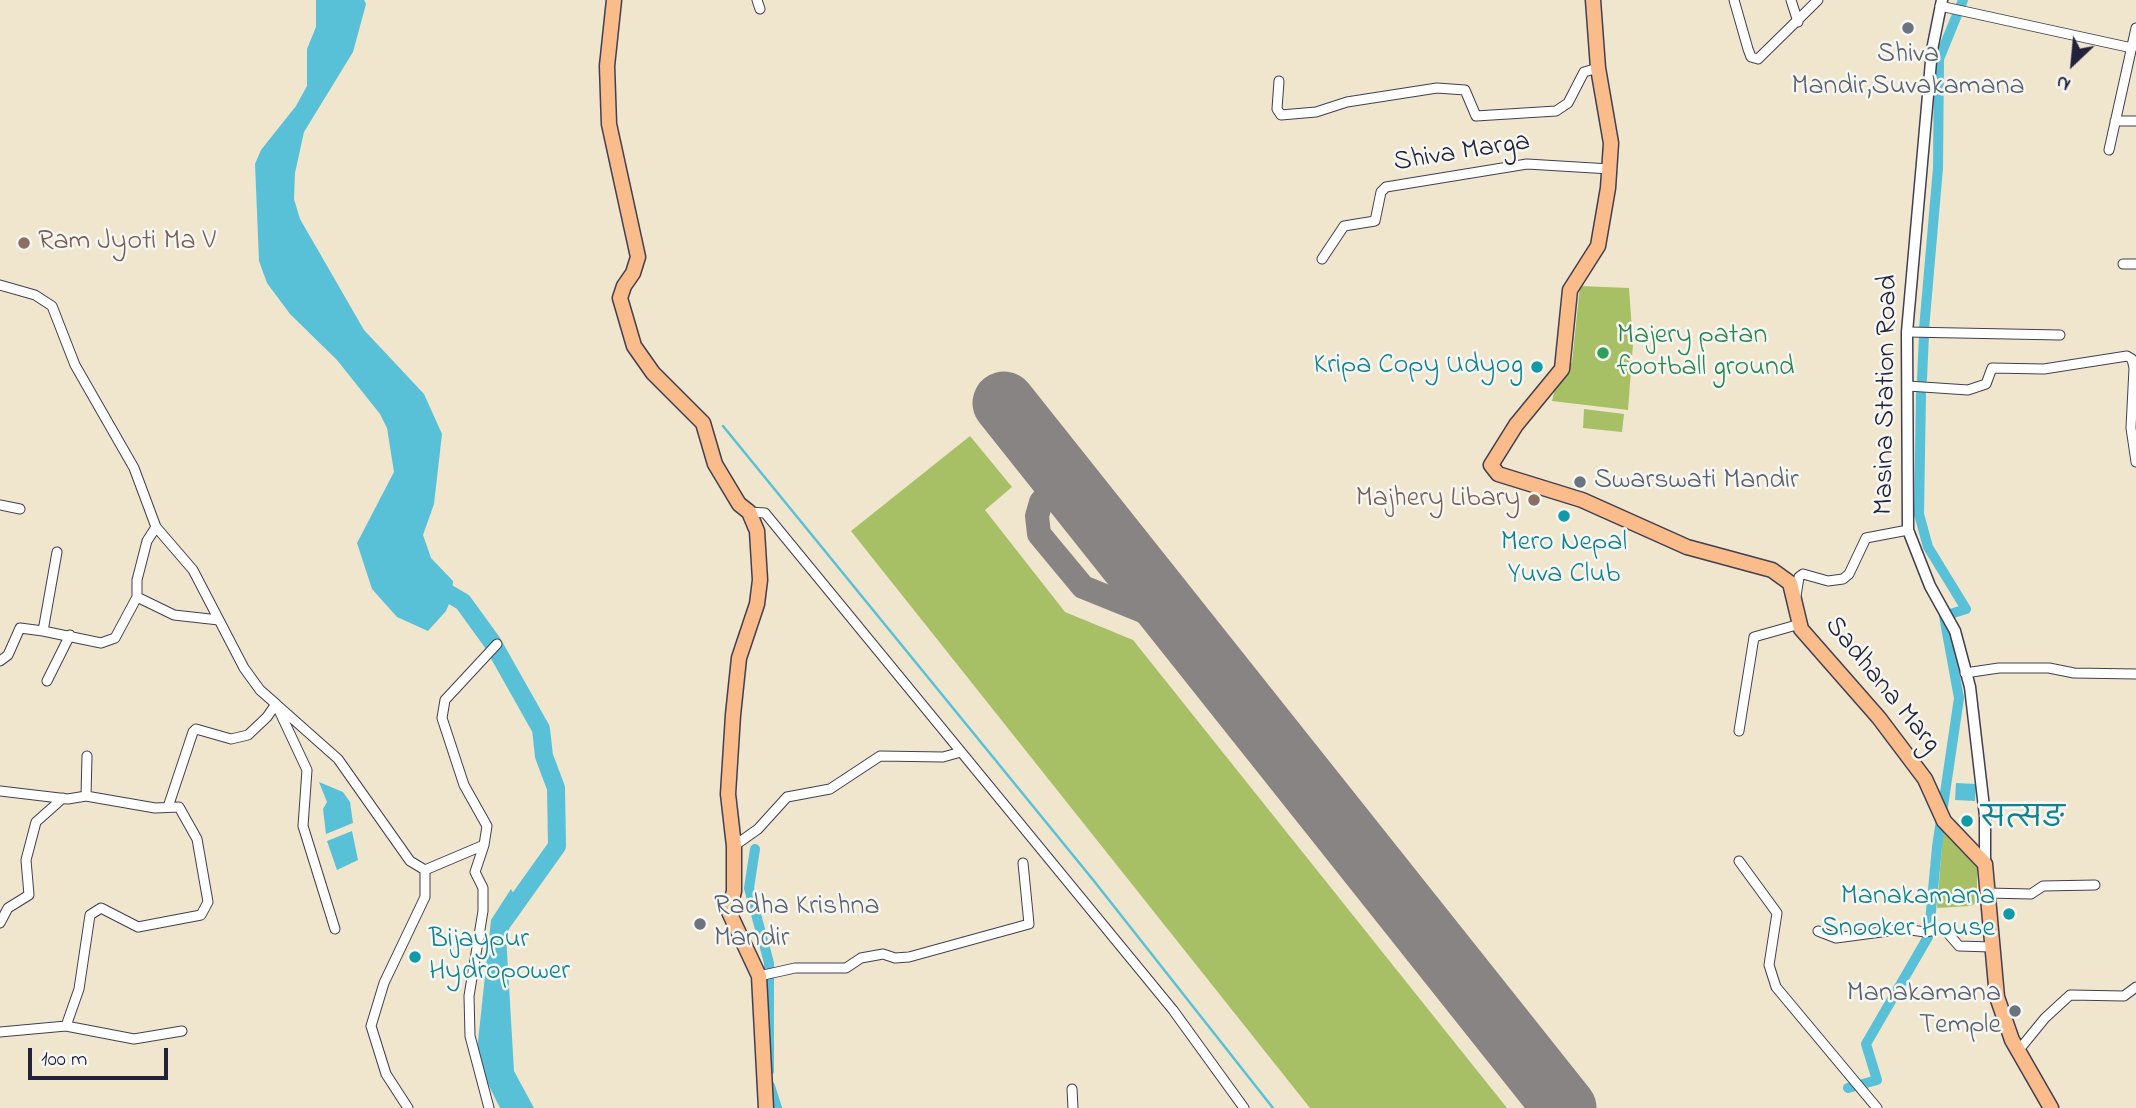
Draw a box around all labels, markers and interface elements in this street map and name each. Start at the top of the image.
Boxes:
marker: Shiva Mandir,Suvakamana [1900,20,1916,36]
north arrow [2038,28,2108,98]
place label: Shiva Mandir,Suvakamana [1791,39,2025,105]
text: N [2052,67,2075,97]
street label: Shiva Marga [1391,127,1533,181]
place label: Ram Jyoti Ma V [38,226,216,260]
marker: Ram Jyoti Ma V [16,235,32,251]
street label: Masina Station Road [1869,274,1907,516]
place label: Majery patan football ground [1617,320,1794,386]
marker: Majery patan football ground [1595,345,1611,361]
place label: Kripa Copy Udyog [1314,350,1523,384]
marker: Kripa Copy Udyog [1529,359,1545,375]
place label: Swarswati Mandir [1594,465,1799,499]
marker: Swarswati Mandir [1572,474,1588,490]
place label: Majhery Libary [1356,483,1520,517]
marker: Majhery Libary [1526,492,1542,508]
marker: Mero Nepal Yuva Club [1556,508,1572,524]
place label: Mero Nepal Yuva Club [1501,527,1627,593]
street label: Sadhana Marg [1816,611,1946,761]
place label: सत्सङ [1981,804,2065,838]
marker: सत्सङ [1959,813,1975,829]
place label: Manakamana Snooker House [1821,881,1995,947]
place label: Radha Krishna Mandir [714,891,880,957]
marker: Manakamana Snooker House [2001,906,2017,922]
marker: Radha Krishna Mandir [692,916,708,932]
place label: Bijaypur Hydropower [429,924,570,990]
marker: Bijaypur Hydropower [407,949,423,965]
place label: Manakamana Temple [1847,978,2001,1044]
marker: Manakamana Temple [2007,1003,2023,1019]
scale bar [32,1034,172,1078]
text: 100 m [41,1045,87,1075]

